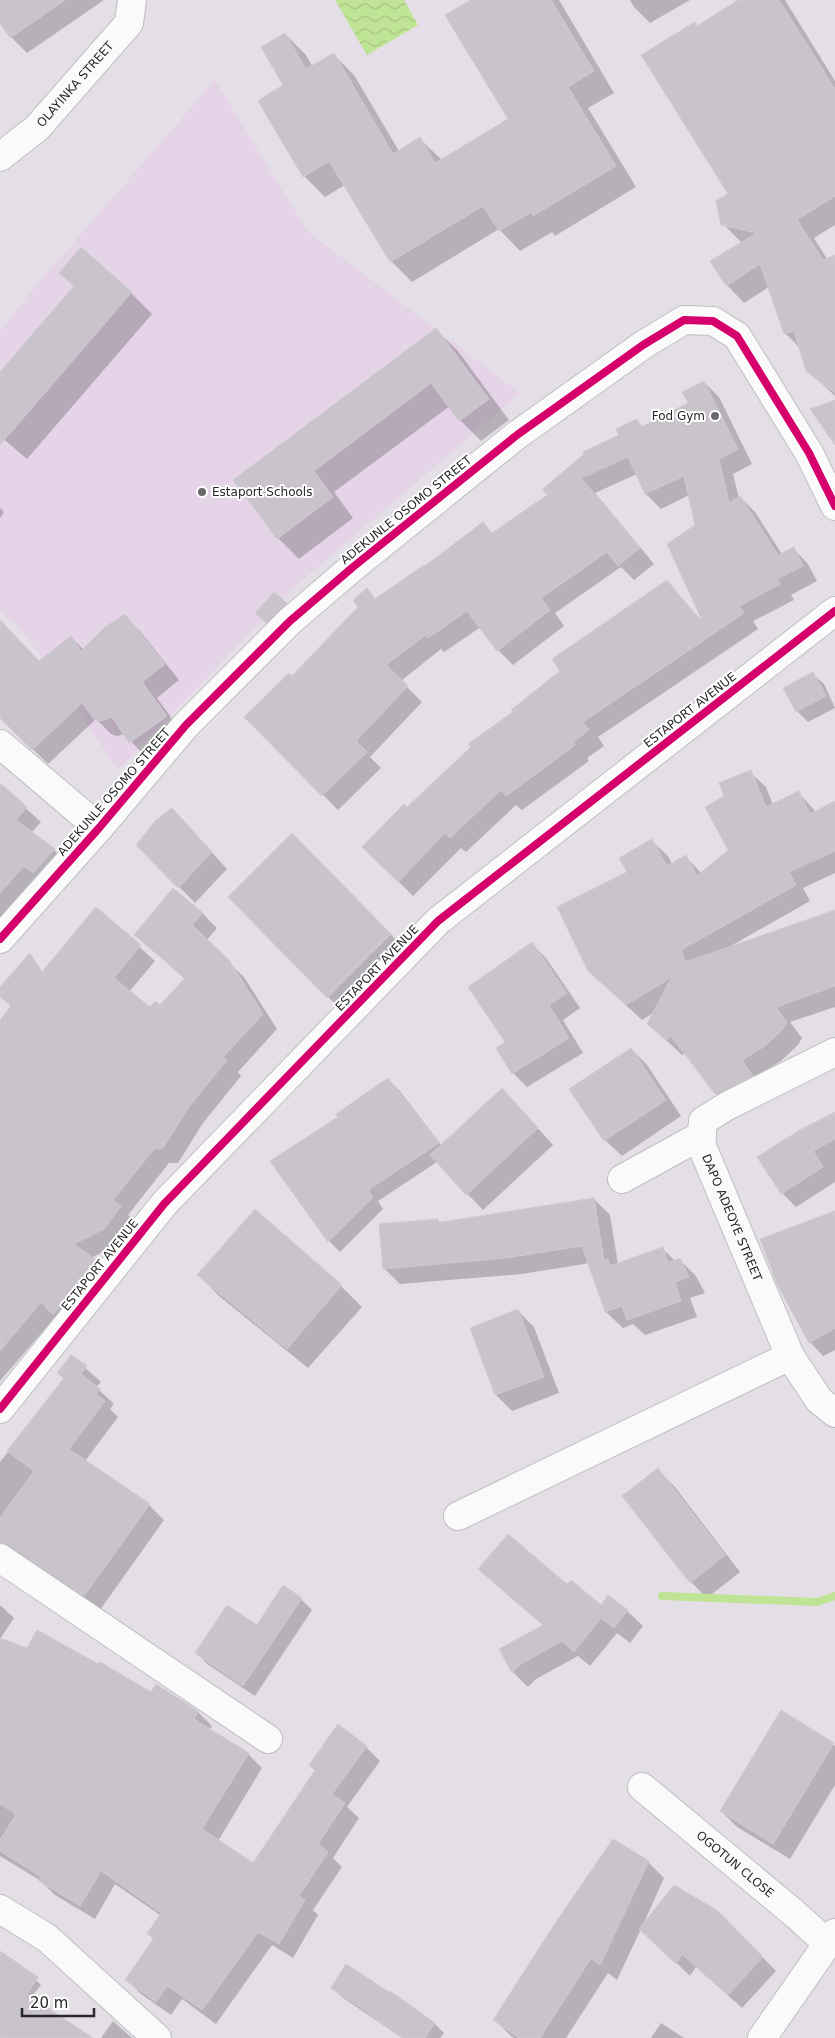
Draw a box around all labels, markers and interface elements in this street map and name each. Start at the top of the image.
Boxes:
street label: OLAYINKA STREET [34,38,117,130]
place label: Fod Gym [652,409,705,423]
marker: Fod Gym [709,410,721,422]
street label: ADEKUNLE OSOMO STREET [338,452,475,567]
place label: Estaport Schools [212,485,312,499]
marker: Estaport Schools [196,486,208,498]
street label: ESTAPORT AVENUE [641,669,739,751]
street label: ADEKUNLE OSOMO STREET [55,725,174,859]
street label: ESTAPORT AVENUE [332,922,422,1014]
street label: DAPO ADEOYE STREET [699,1152,765,1284]
street label: ESTAPORT AVENUE [59,1216,141,1314]
street label: OGOTUN CLOSE [694,1828,777,1900]
scale bar [22,1986,95,2018]
text: 20 m [30,1994,68,2012]

